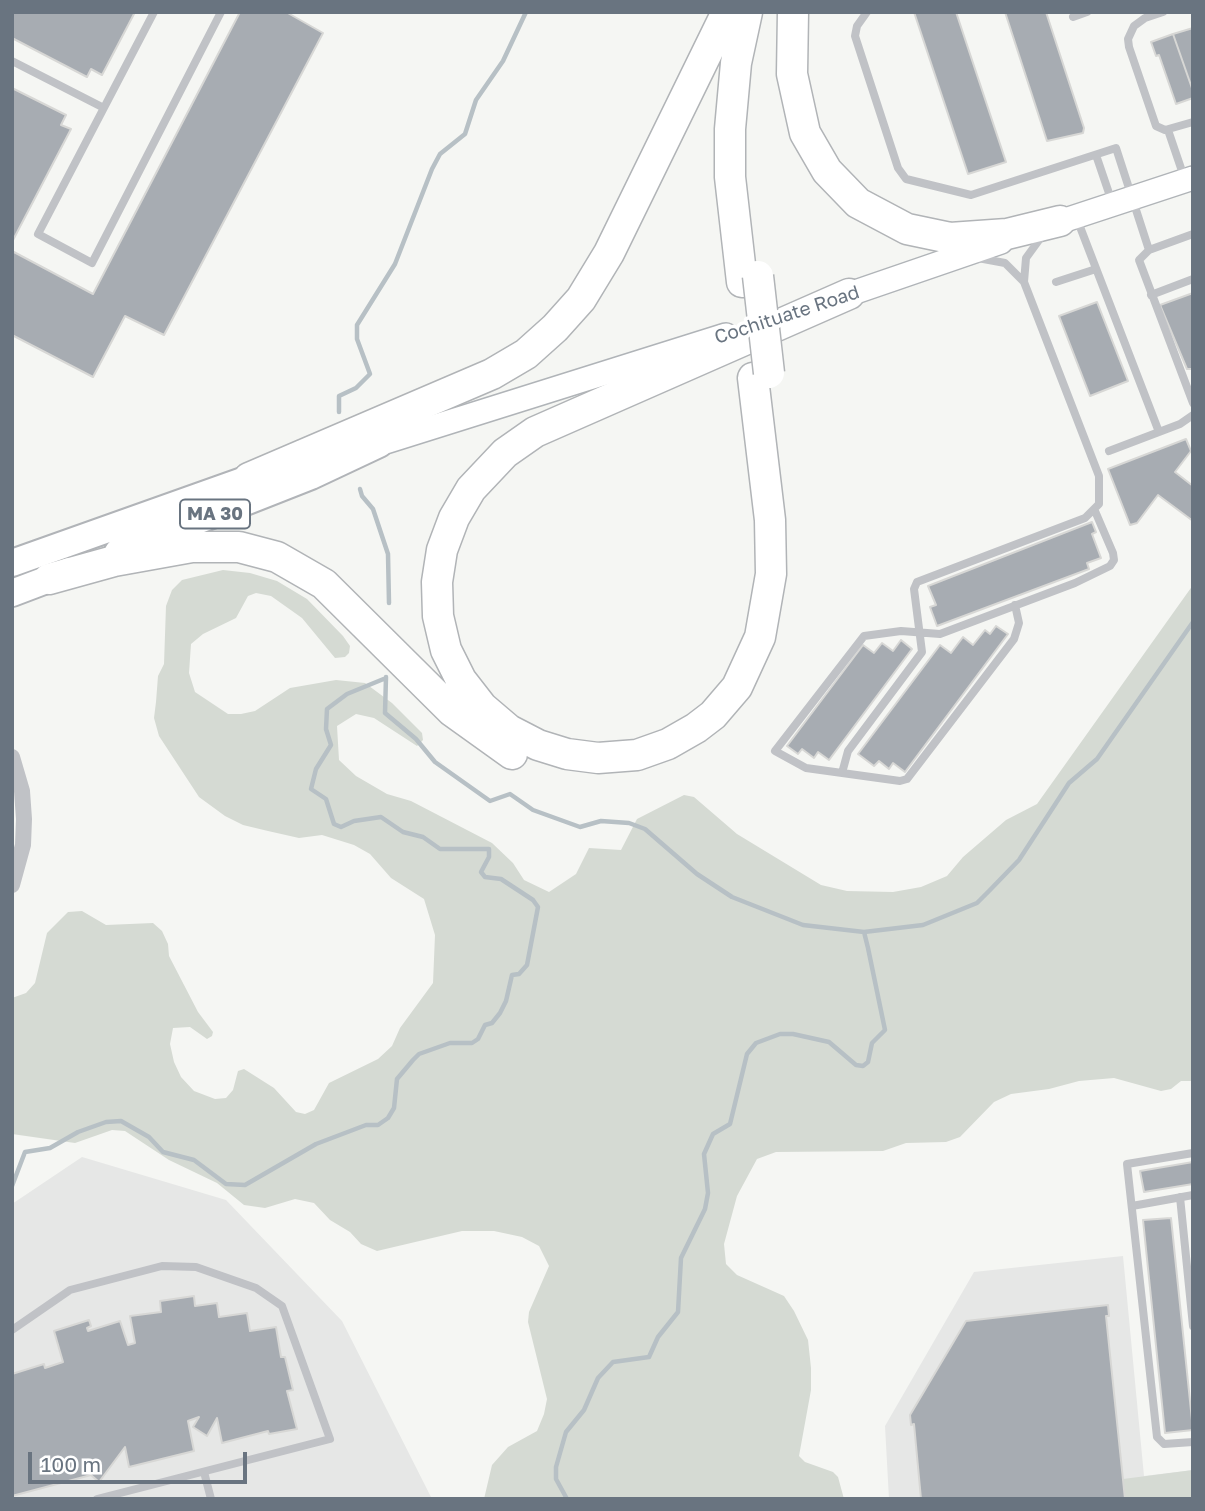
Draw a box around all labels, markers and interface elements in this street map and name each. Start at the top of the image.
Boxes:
street label: Cochituate Road [712,281,862,349]
road number: MA 30 [180,500,250,528]
scale bar [32,1438,250,1482]
text: 100 m [41,1451,101,1477]

